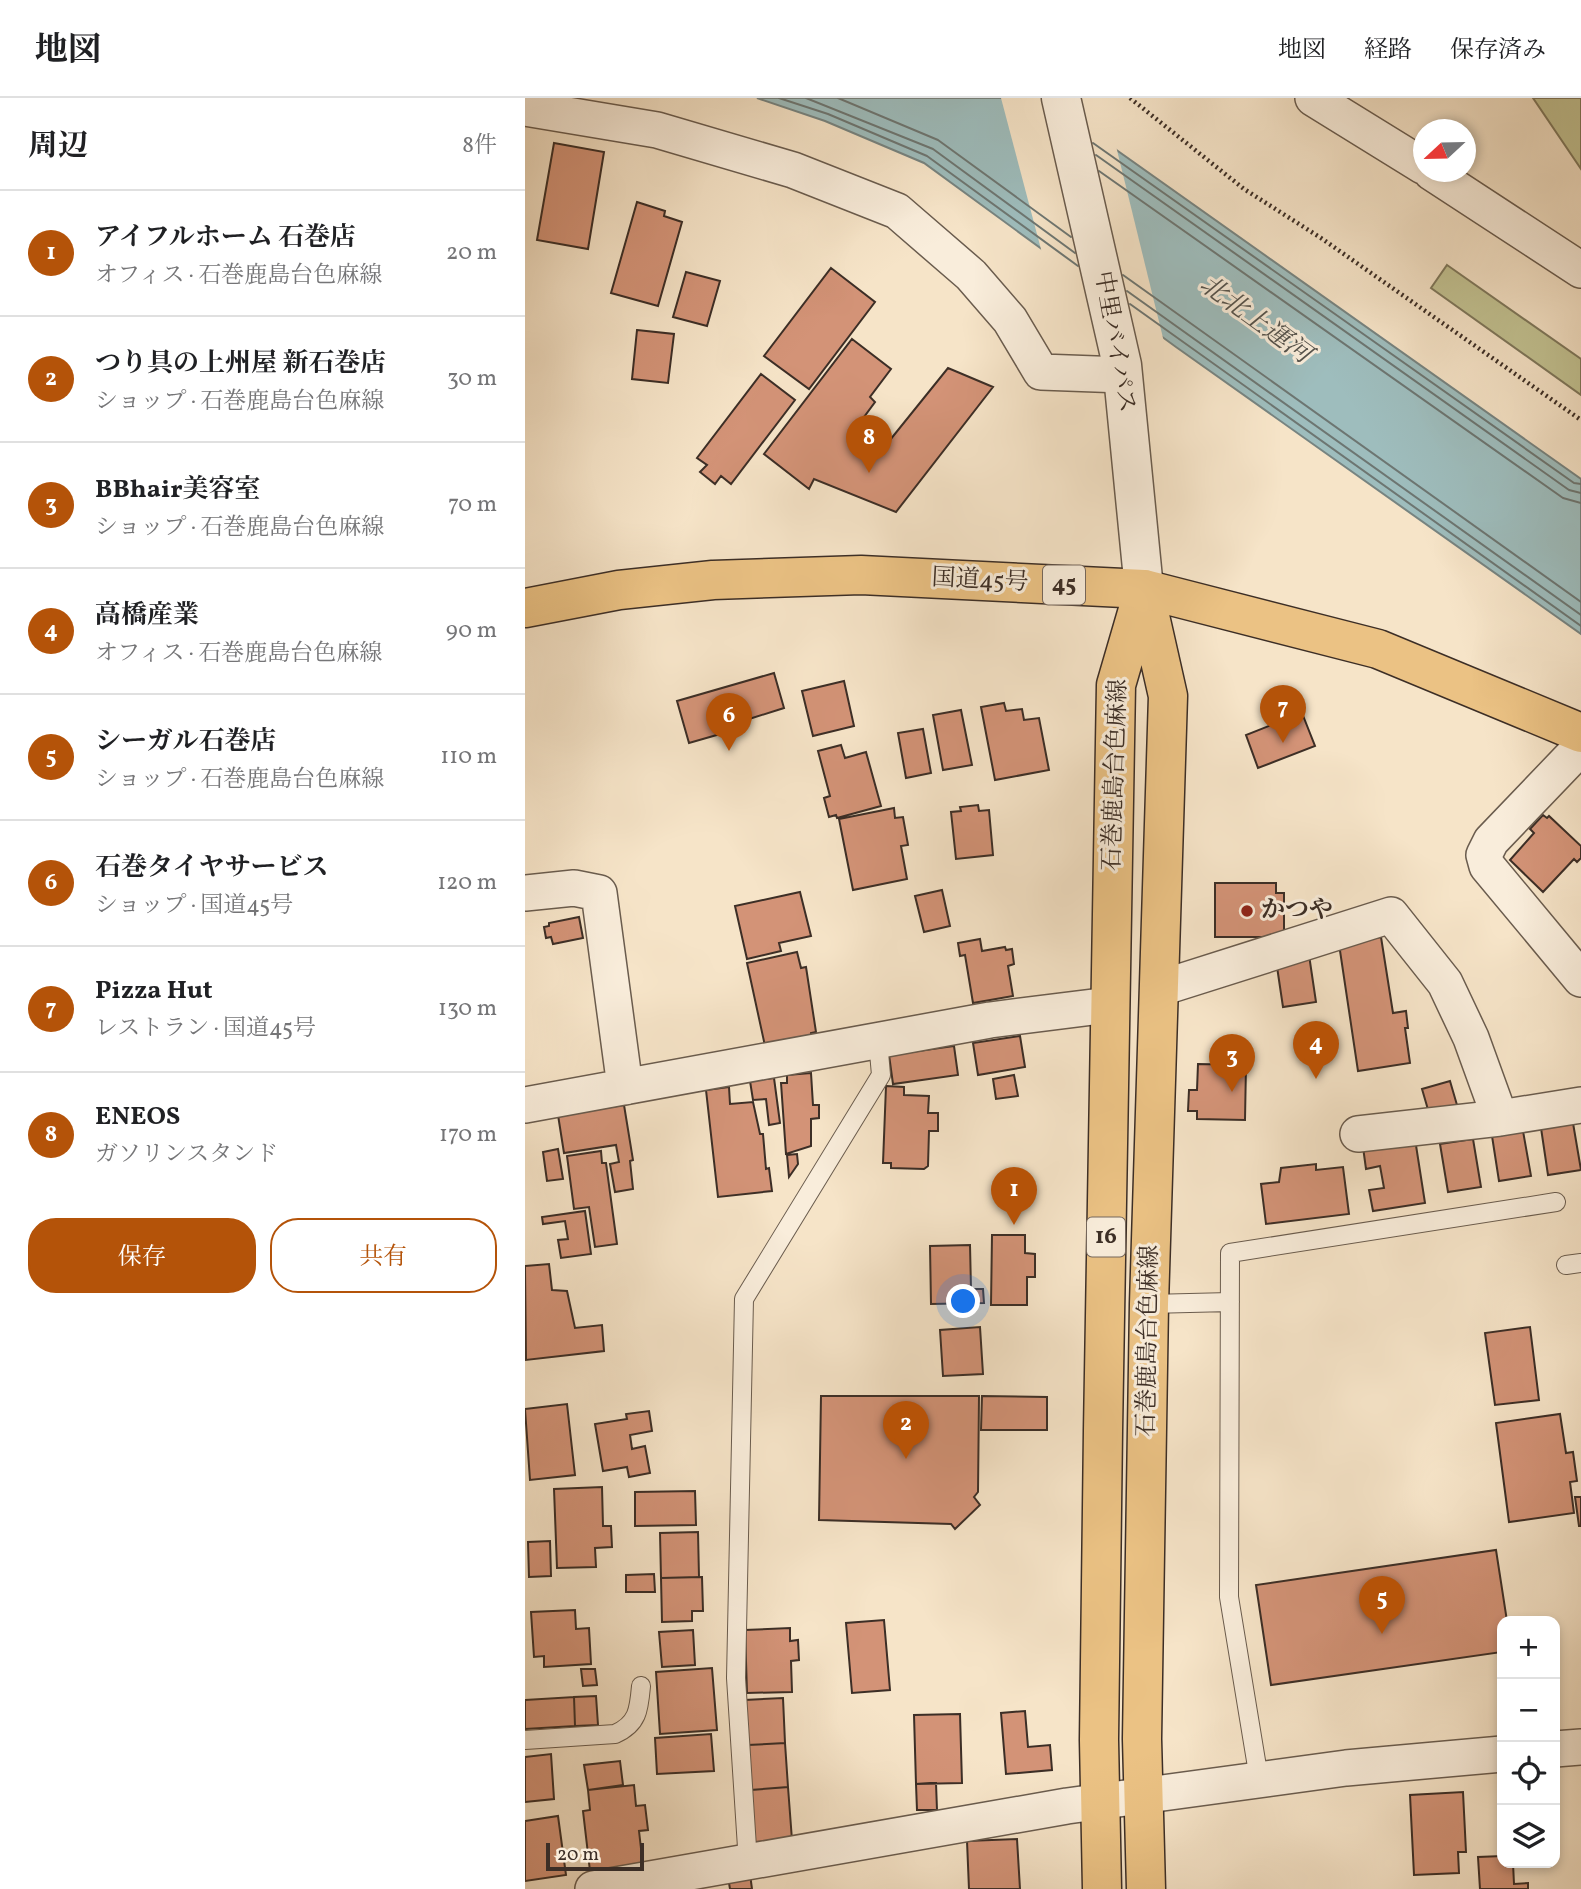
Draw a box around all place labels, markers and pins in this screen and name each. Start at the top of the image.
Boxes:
pin: 8 [846,415,892,473]
pin: 7 [1260,685,1306,743]
pin: 6 [706,693,752,751]
place label: かつや [1261,894,1333,928]
marker: かつや [1239,903,1255,919]
pin: 4 [1293,1021,1339,1079]
pin: 3 [1209,1034,1255,1092]
pin: 1 [991,1167,1037,1225]
pin: 2 [883,1401,929,1459]
pin: 5 [1359,1576,1405,1634]

